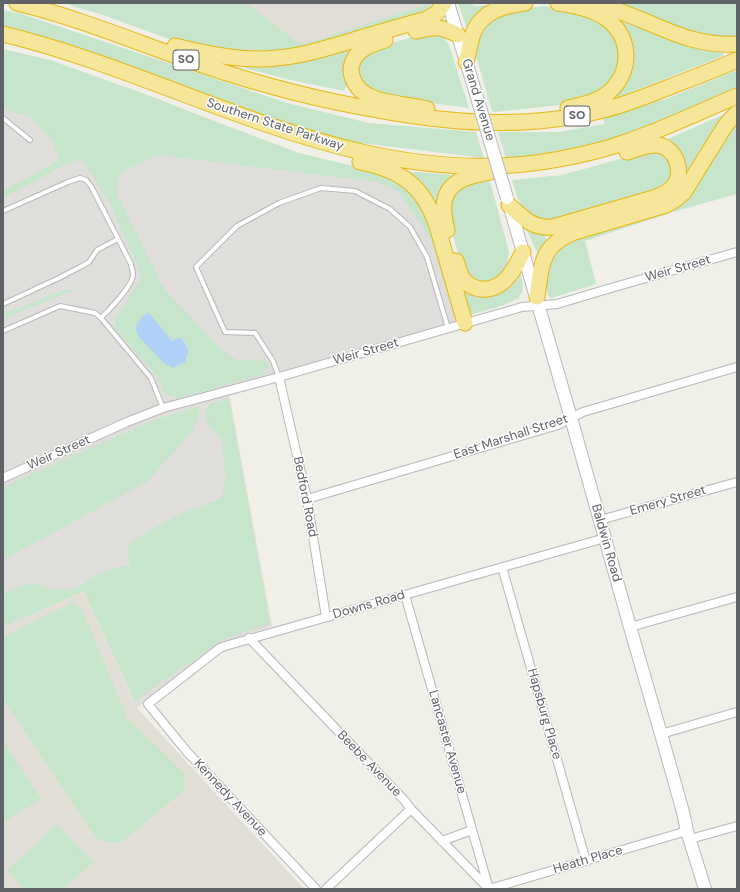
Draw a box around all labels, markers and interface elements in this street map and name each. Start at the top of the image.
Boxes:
road number: SO [173,50,199,70]
street label: Grand Avenue [458,57,498,143]
street label: Southern State Parkway [205,95,345,155]
road number: SO [564,106,590,126]
street label: Weir Street [643,252,713,286]
street label: Weir Street [331,335,401,369]
street label: East Marshall Street [452,411,570,463]
street label: Weir Street [25,432,93,474]
street label: Bedford Road [290,455,320,539]
street label: Emery Street [628,483,708,519]
street label: Baldwin Road [587,502,625,584]
street label: Downs Road [331,587,407,623]
street label: Hapsburg Place [524,667,564,761]
street label: Lancaster Avenue [425,688,469,796]
street label: Beebe Avenue [334,728,404,800]
street label: Kennedy Avenue [190,756,270,840]
street label: Heath Place [551,843,625,877]

